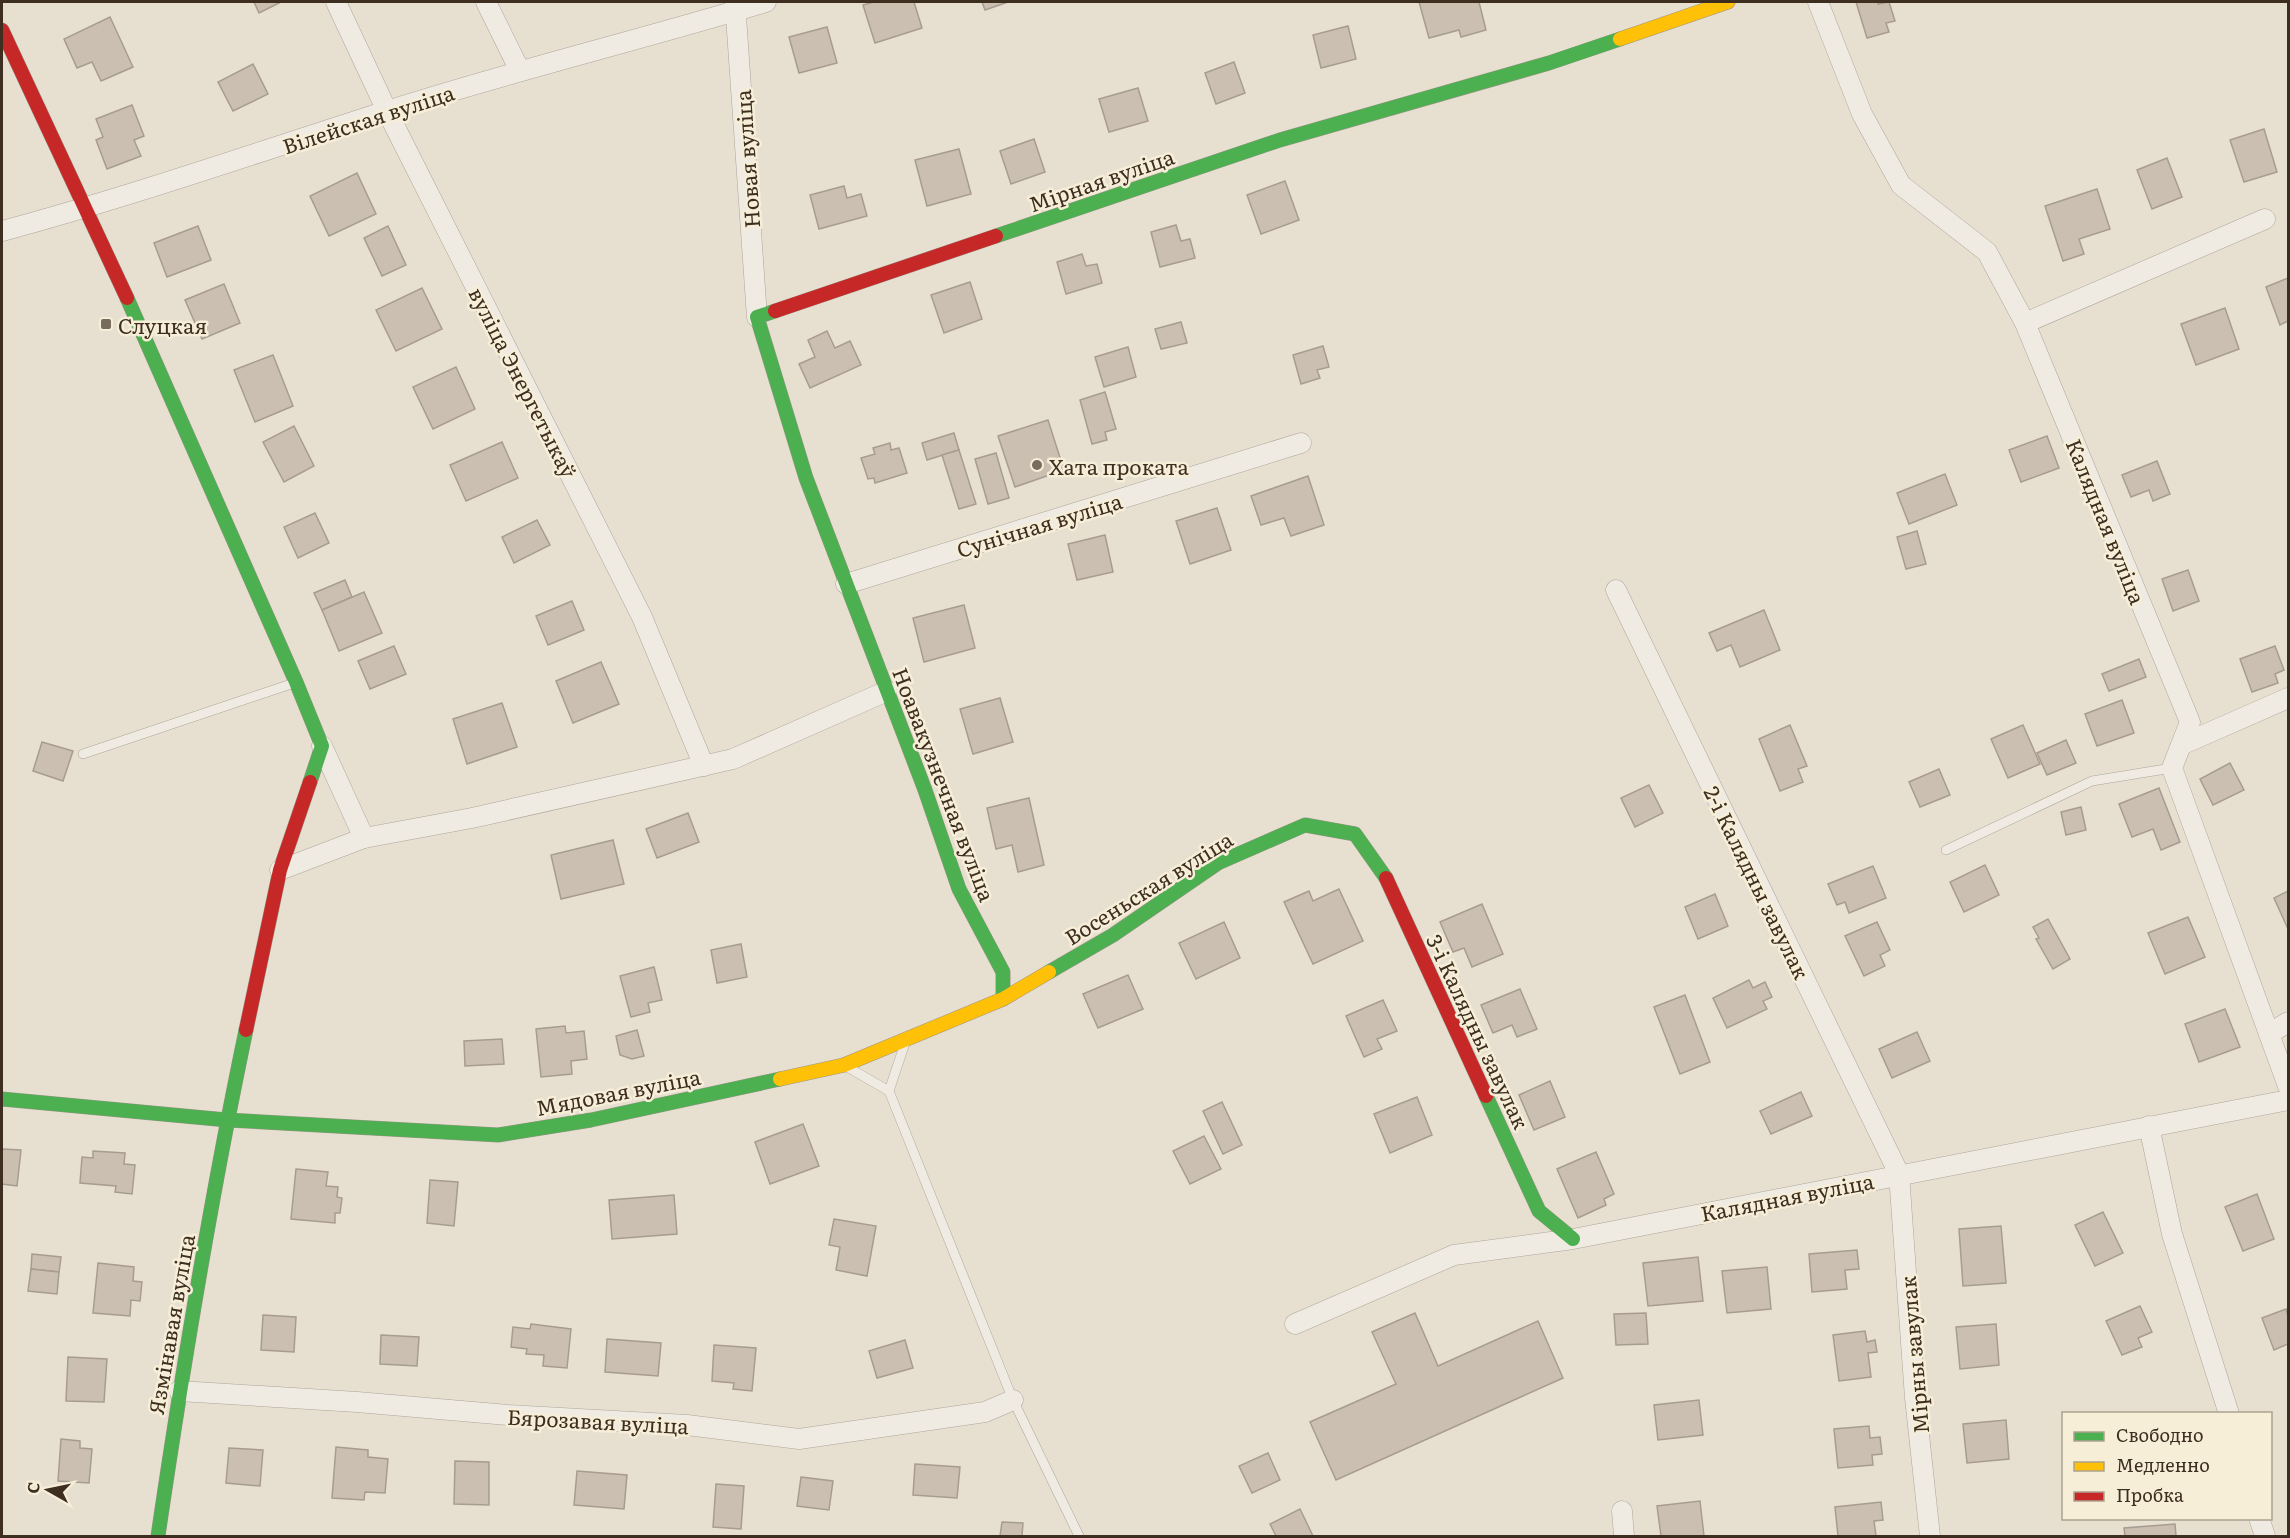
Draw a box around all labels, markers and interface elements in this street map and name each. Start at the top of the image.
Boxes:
street label: Вілейская вуліца [278,75,459,160]
street label: Новая вуліца [726,88,766,229]
street label: Мірная вуліца [1024,139,1179,218]
street label: вуліца Энергетыкаў [462,281,586,484]
place label: Слуцкая [118,309,207,340]
marker: Слуцкая [99,317,113,331]
street label: Калядная вуліца [2060,434,2155,609]
place label: Хата проката [1049,450,1189,481]
marker: Хата проката [1030,458,1044,472]
street label: Сунічная вуліца [952,484,1126,564]
street label: Ноавакузнечная вуліца [886,663,1004,906]
street label: 2-і Калядны завулак [1698,780,1819,984]
street label: Восеньская вуліца [1058,822,1239,951]
street label: 3-і Калядны завулак [1420,928,1538,1134]
street label: Мядовая вуліца [533,1060,704,1122]
street label: Калядная вуліца [1698,1164,1877,1228]
street label: Язмінавая вуліца [139,1231,201,1417]
street label: Мірны завулак [1891,1274,1935,1435]
street label: Бярозавая вуліца [506,1400,690,1440]
legend [2062,1412,2272,1520]
text: Свободно [2116,1421,2204,1448]
text: Медленно [2116,1451,2210,1478]
north arrow [18,1460,78,1520]
text: С [19,1480,45,1495]
text: Пробка [2116,1481,2184,1508]

